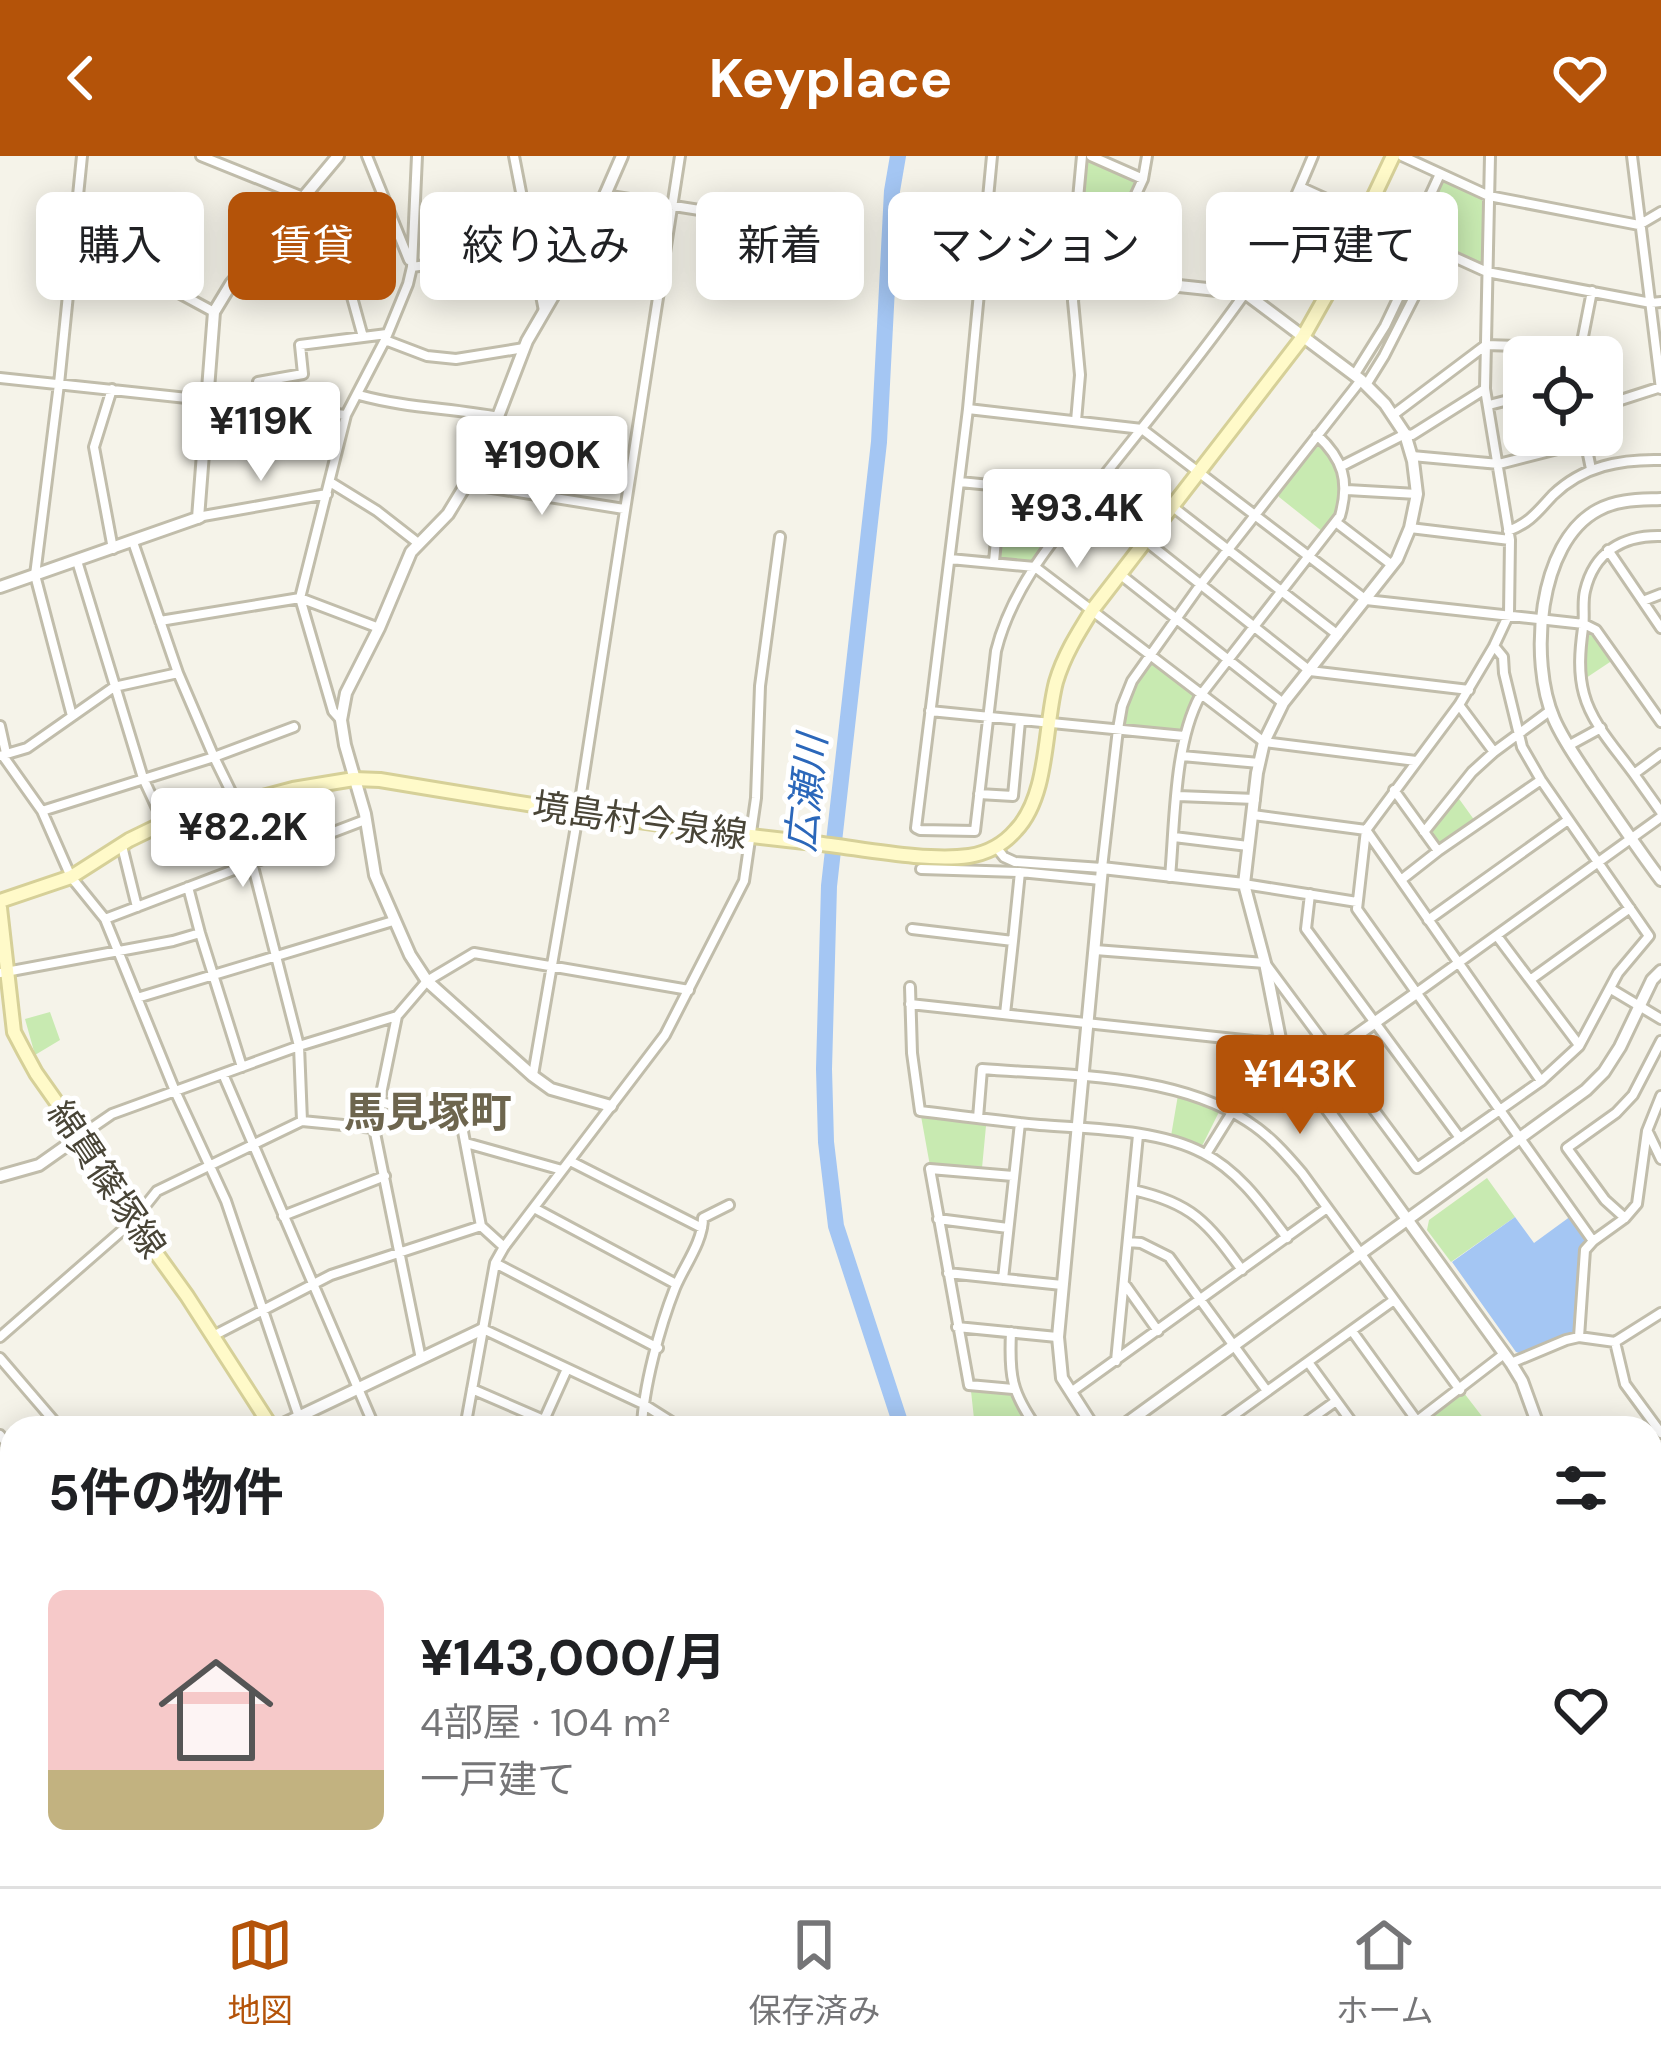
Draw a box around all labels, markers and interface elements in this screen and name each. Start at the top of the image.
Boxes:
text: Keyplace [709,43,952,114]
icon: back [48,45,114,111]
icon: heart [1547,45,1613,111]
chip: 購入 [36,192,204,300]
chip: 賃貸 [228,192,396,300]
chip: 絞り込み [420,192,672,300]
chip: 新着 [696,192,864,300]
chip: マンション [888,192,1182,300]
chip: 一戸建て [1206,192,1458,300]
map controls [1503,336,1623,456]
button: locate [1503,336,1623,456]
pin: ¥119K [177,382,345,484]
text: ¥119K [209,395,313,446]
pin: ¥190K [458,416,626,518]
text: ¥190K [483,429,601,480]
pin: ¥93.4K [979,469,1175,571]
text: ¥93.4K [1010,482,1144,533]
water label: 広瀬川 [775,728,838,854]
street label: 境島村今泉線 [530,782,750,859]
pin: ¥82.2K [145,788,341,890]
text: ¥82.2K [178,801,308,852]
pin: ¥143K [1216,1035,1384,1137]
text: ¥143K [1243,1048,1357,1099]
district label: 馬見塚町 [344,1085,512,1140]
street label: 綿貫篠塚線 [37,1092,176,1267]
icon: filters [1548,1455,1614,1521]
text: 5件の物件 [48,1459,284,1526]
text: ¥143,000/月 [420,1624,727,1691]
icon: home [144,1638,288,1782]
icon: heart [1548,1677,1614,1743]
text: 4部屋 · 104 m² [420,1697,671,1748]
text: 一戸建て [420,1754,576,1805]
tab: 地図 [227,1912,293,2032]
tab: 保存済み [748,1912,880,2032]
tab: ホーム [1335,1912,1433,2032]

